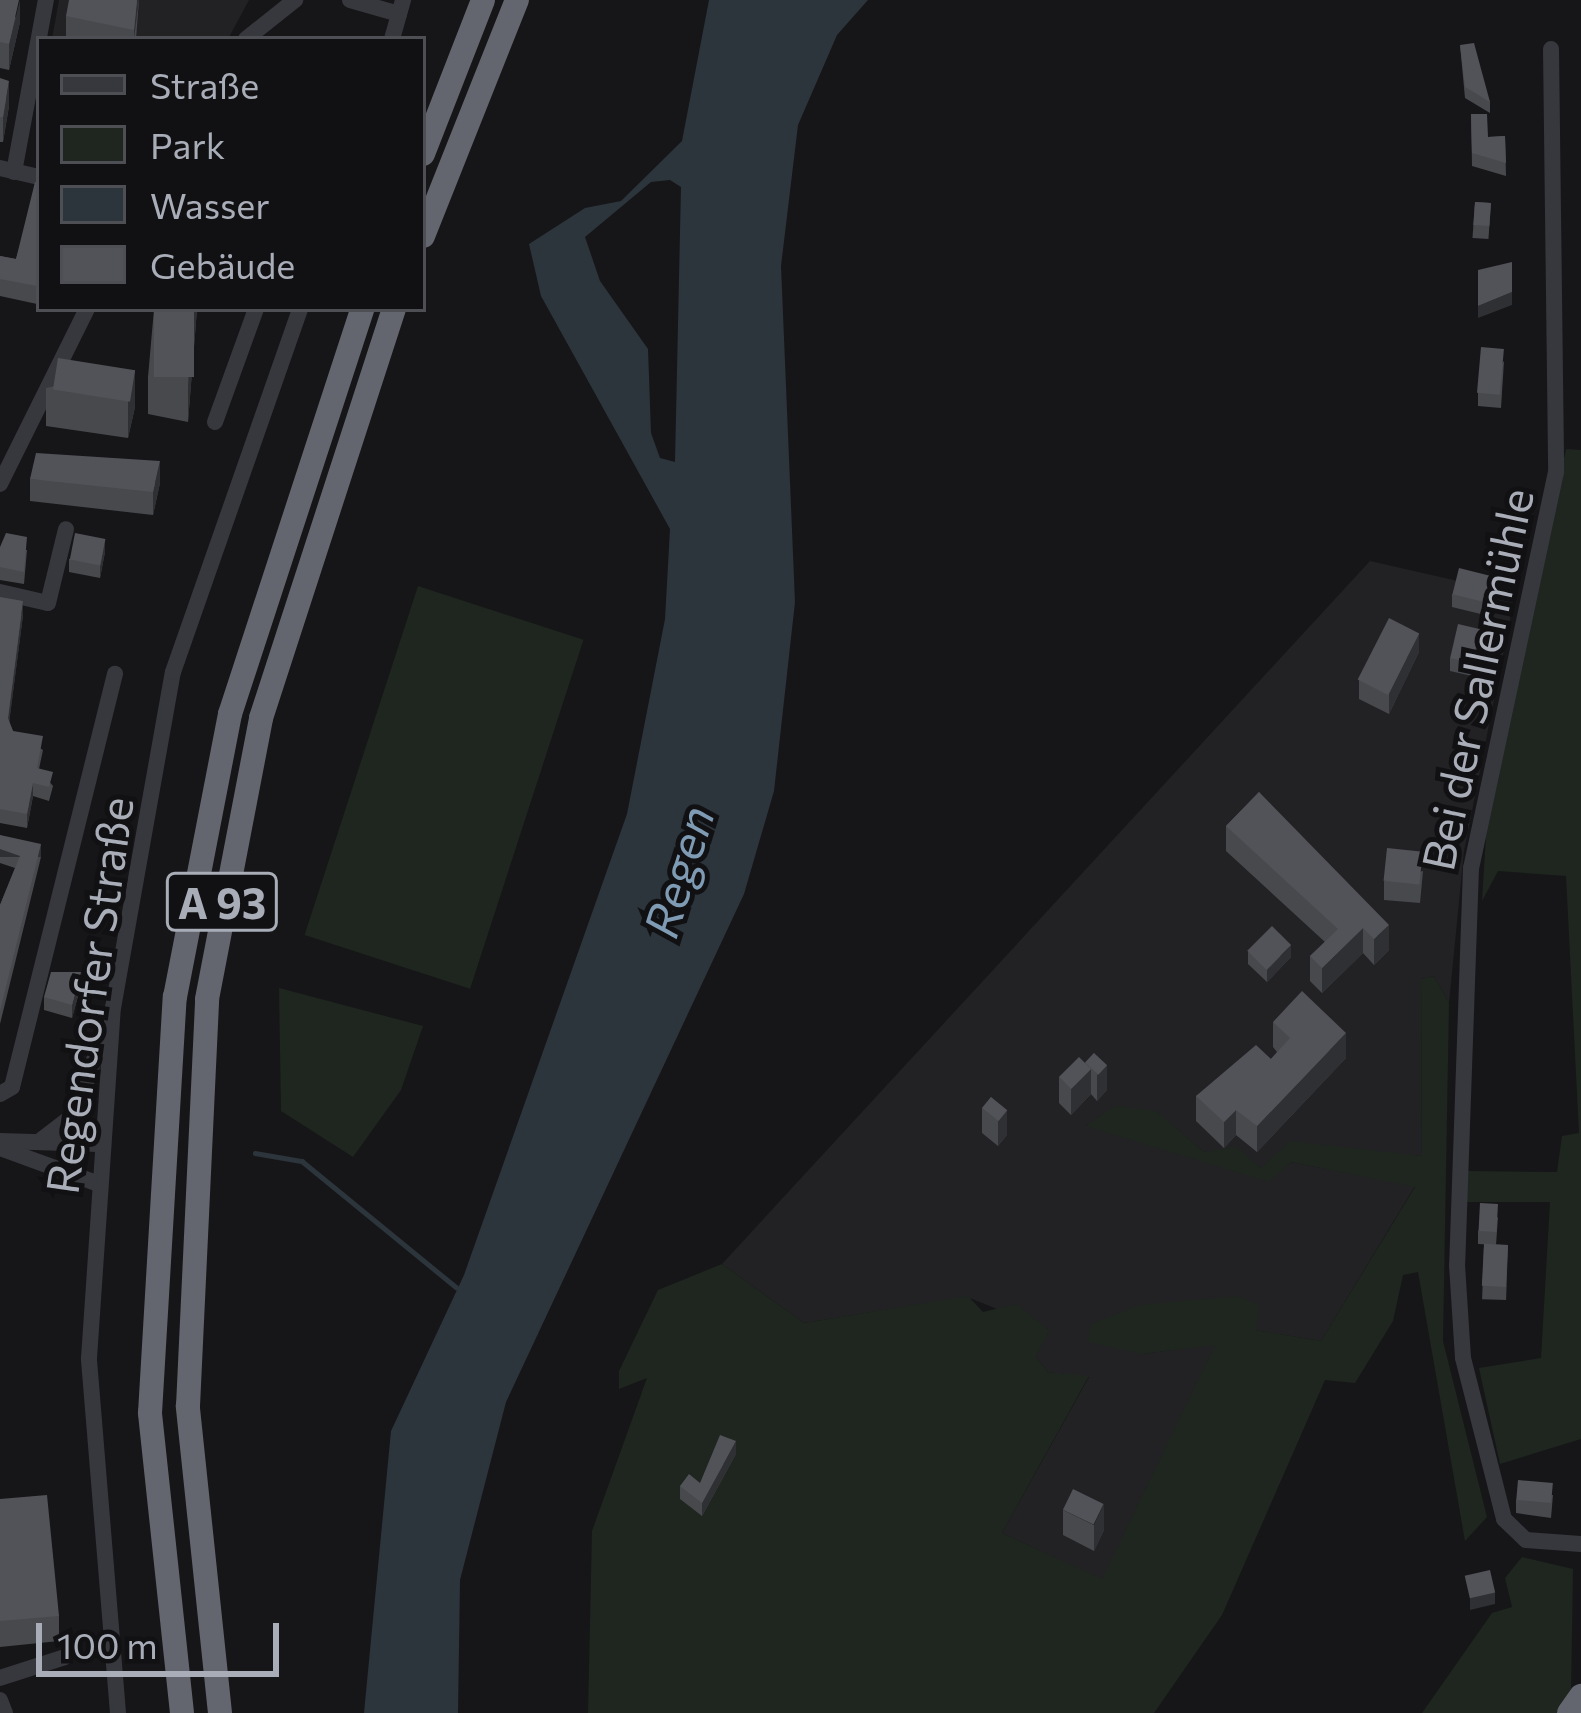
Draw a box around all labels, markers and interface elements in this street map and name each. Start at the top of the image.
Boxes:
legend [36,36,426,312]
text: Straße [150,62,259,106]
text: Park [150,122,225,166]
text: Wasser [150,182,270,226]
text: Gebäude [150,242,295,286]
street label: Bei der Sallermühle [1409,483,1543,875]
street label: Regendorfer Straße [33,793,143,1197]
water label: Regen [630,798,724,944]
road number: A 93 [165,866,279,938]
scale bar [42,1599,285,1673]
text: 100 m [57,1622,158,1666]

